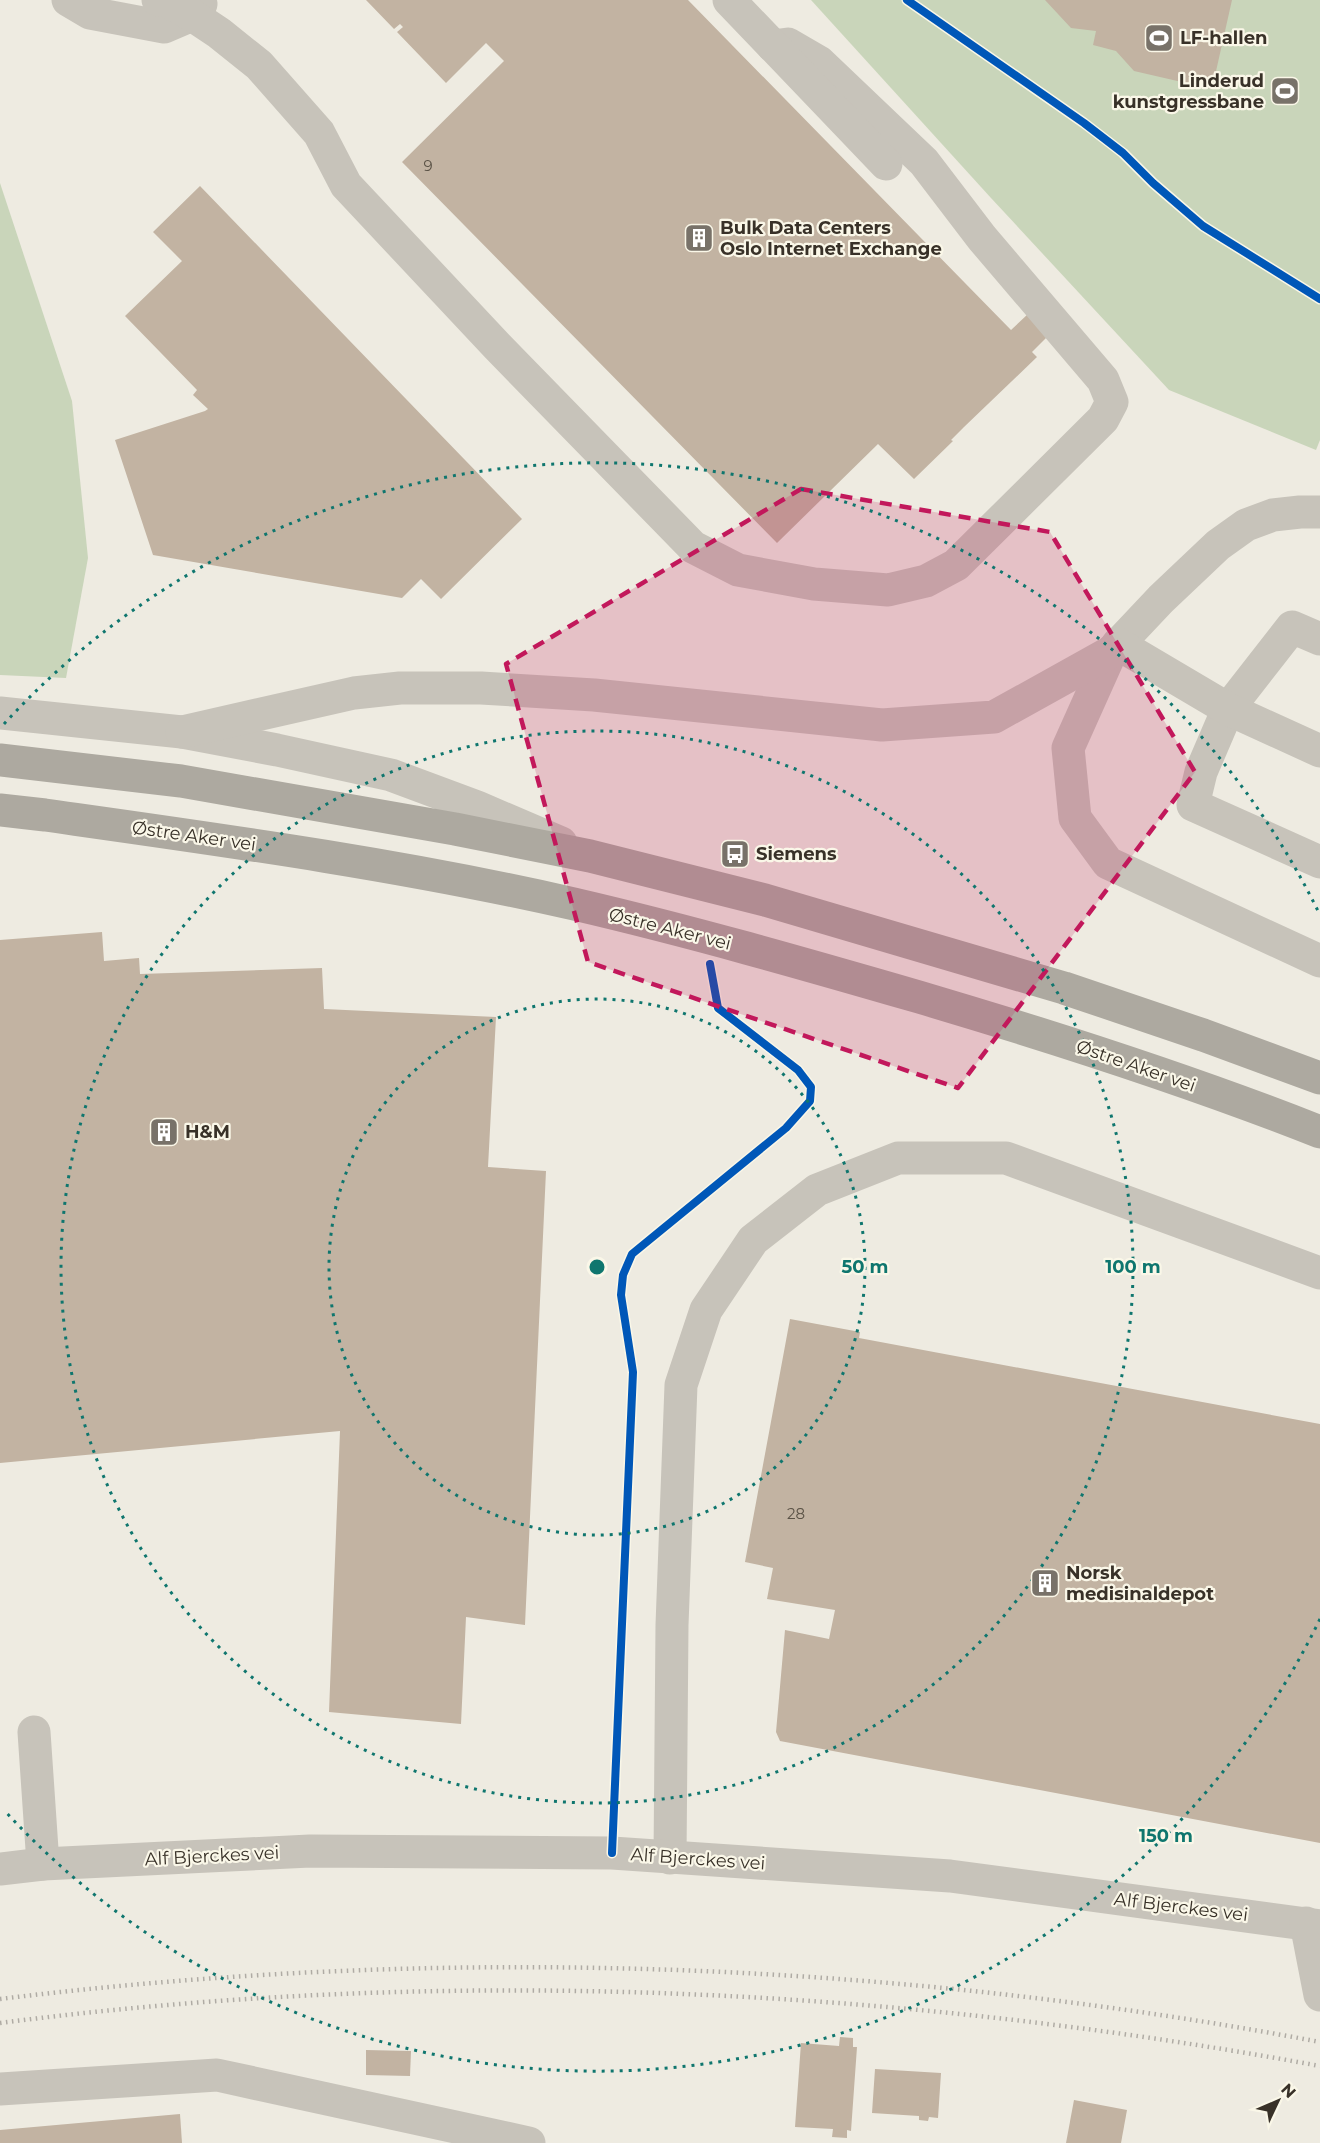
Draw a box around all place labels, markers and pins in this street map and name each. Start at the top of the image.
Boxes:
sports icon: LF-hallen [1143,22,1175,54]
place label: LF-hallen [1180,27,1268,49]
place label: Linderud kunstgressbane [1113,70,1264,113]
sports icon: Linderud kunstgressbane [1269,75,1301,107]
place label: Bulk Data Centers Oslo Internet Exchange [720,217,942,260]
building icon: Bulk Data Centers Oslo Internet Exchange [683,222,715,254]
bus stop icon: Siemens [719,838,751,870]
place label: Siemens [756,843,837,865]
building icon: H&M [148,1116,180,1148]
place label: H&M [185,1121,230,1143]
centre of rings [587,1257,607,1277]
place label: Norsk medisinaldepot [1066,1562,1214,1605]
building icon: Norsk medisinaldepot [1029,1567,1061,1599]

